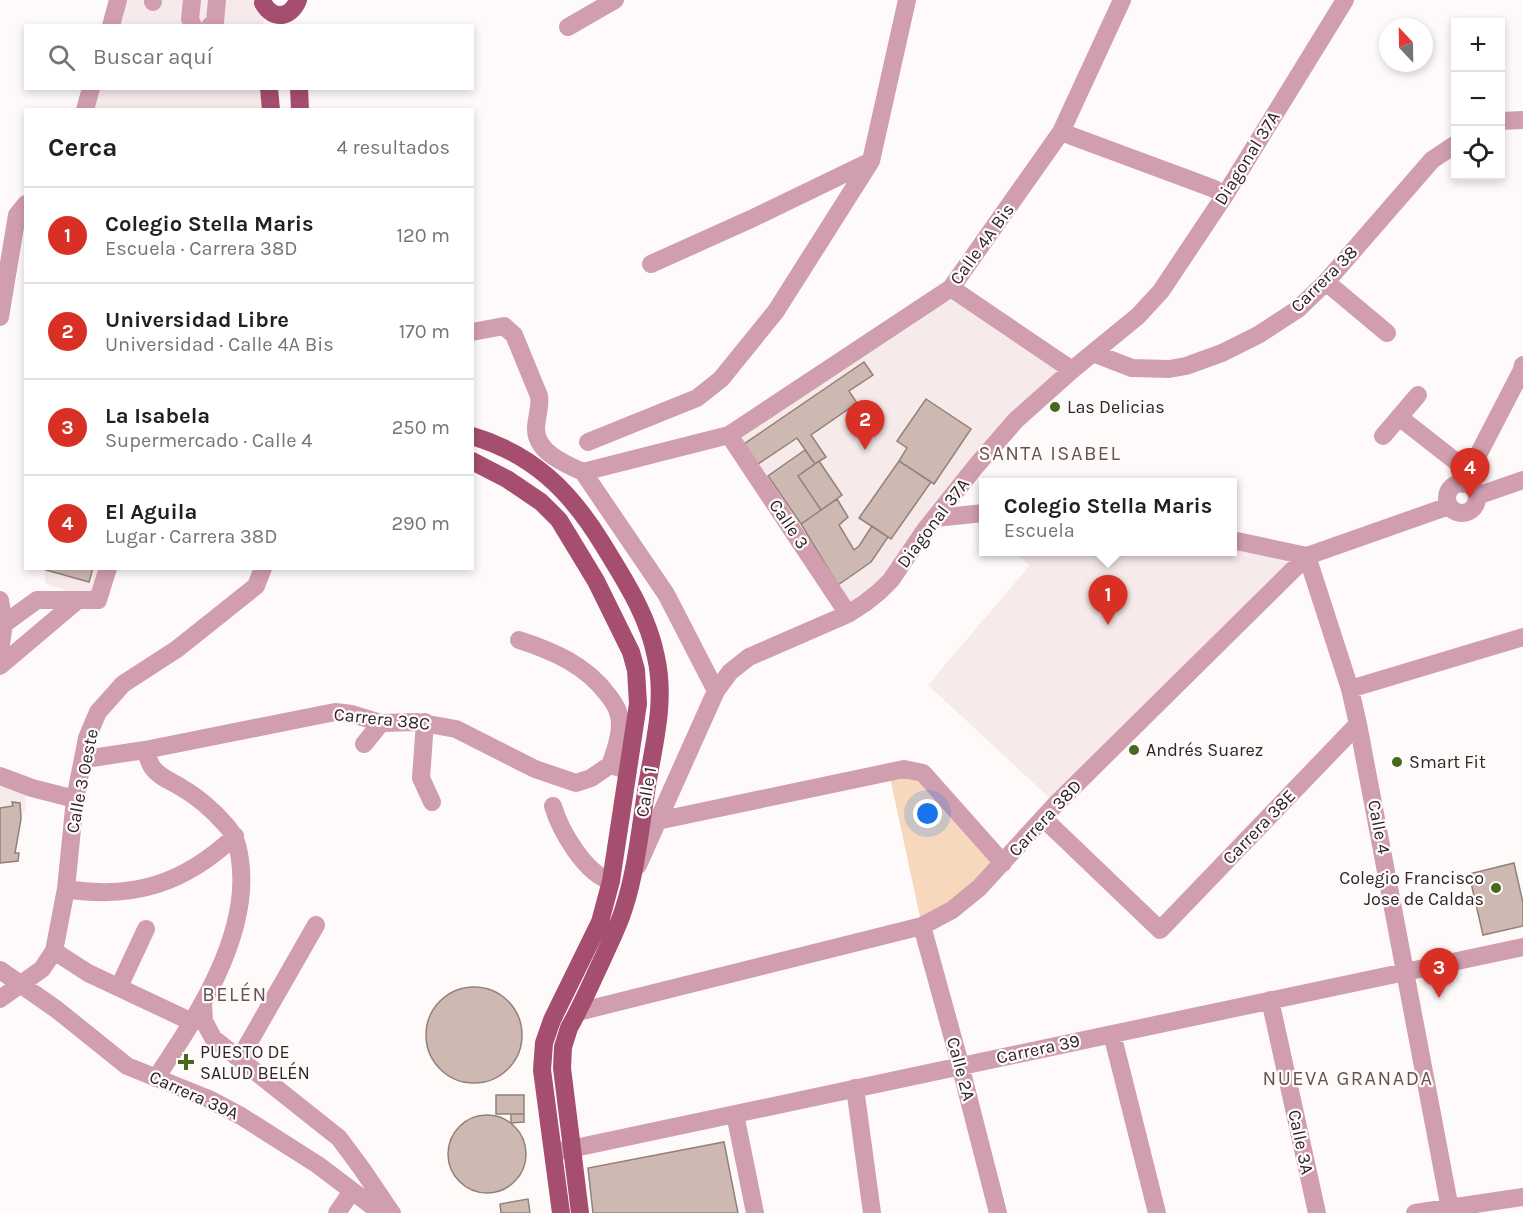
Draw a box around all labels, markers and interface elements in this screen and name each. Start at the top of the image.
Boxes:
north arrow [1379,18,1433,72]
map controls [1451,18,1505,180]
button: + [1451,18,1505,72]
search box [24,24,474,90]
icon: search [45,41,78,74]
text: Buscar aquí [93,44,213,70]
button: − [1451,72,1505,126]
street label: Diagonal 37A [1209,107,1285,209]
button: locate [1451,126,1505,180]
text: Cerca [48,132,117,163]
text: 4 resultados [337,136,450,159]
street label: Calle 4A Bis [945,199,1019,289]
text: Colegio Stella Maris [105,211,314,237]
text: 1 [64,224,71,247]
text: 120 m [396,224,450,247]
text: Escuela · Carrera 38D [105,237,297,260]
street label: Carrera 38 [1286,241,1362,317]
text: Universidad Libre [105,307,289,333]
text: 2 [61,320,74,343]
text: 170 m [399,320,450,343]
text: Universidad · Calle 4A Bis [105,333,334,356]
place label: Las Delicias [1067,396,1165,418]
pin: 2 [846,400,884,450]
marker: Las Delicias [1048,400,1062,414]
text: La Isabela [105,403,210,429]
text: 3 [61,416,74,439]
text: 250 m [392,416,450,439]
text: Supermercado · Calle 4 [105,429,312,452]
district label: SANTA ISABEL [979,442,1121,465]
pin: 4 [1450,448,1490,498]
street label: Diagonal 37A [892,474,974,572]
popup [979,478,1237,556]
text: Colegio Stella Maris [1004,493,1212,519]
street label: Calle 3 [764,495,814,553]
text: El Aguila [105,499,197,525]
text: 4 [62,512,73,535]
text: 290 m [391,512,450,535]
text: Escuela [1004,519,1075,542]
text: Lugar · Carrera 38D [105,525,277,548]
pin: 1 [1088,576,1128,625]
street label: Carrera 38C [333,703,431,735]
street label: Calle 3 Oeste [61,727,103,835]
place label: Andrés Suarez [1146,739,1263,761]
marker: Andrés Suarez [1127,743,1141,757]
place label: Smart Fit [1409,751,1486,773]
marker: Smart Fit [1390,755,1404,769]
street label: Calle 1 [631,765,661,819]
street label: Carrera 38D [1004,775,1086,861]
street label: Carrera 38E [1218,785,1300,869]
street label: Calle 4 [1363,798,1395,856]
your location [913,799,942,828]
place label: Colegio Francisco Jose de Caldas [1339,867,1484,910]
marker: Colegio Francisco Jose de Caldas [1489,881,1503,895]
pin: 3 [1420,948,1458,998]
district label: BELÉN [202,982,268,1006]
street label: Carrera 39 [994,1029,1082,1069]
street label: Calle 2A [942,1035,980,1103]
place label: PUESTO DE SALUD BELÉN [200,1041,310,1084]
marker: PUESTO DE SALUD BELÉN [177,1053,195,1071]
street label: Carrera 39A [146,1066,242,1124]
district label: NUEVA GRANADA [1263,1067,1433,1090]
street label: Calle 3A [1283,1108,1319,1176]

